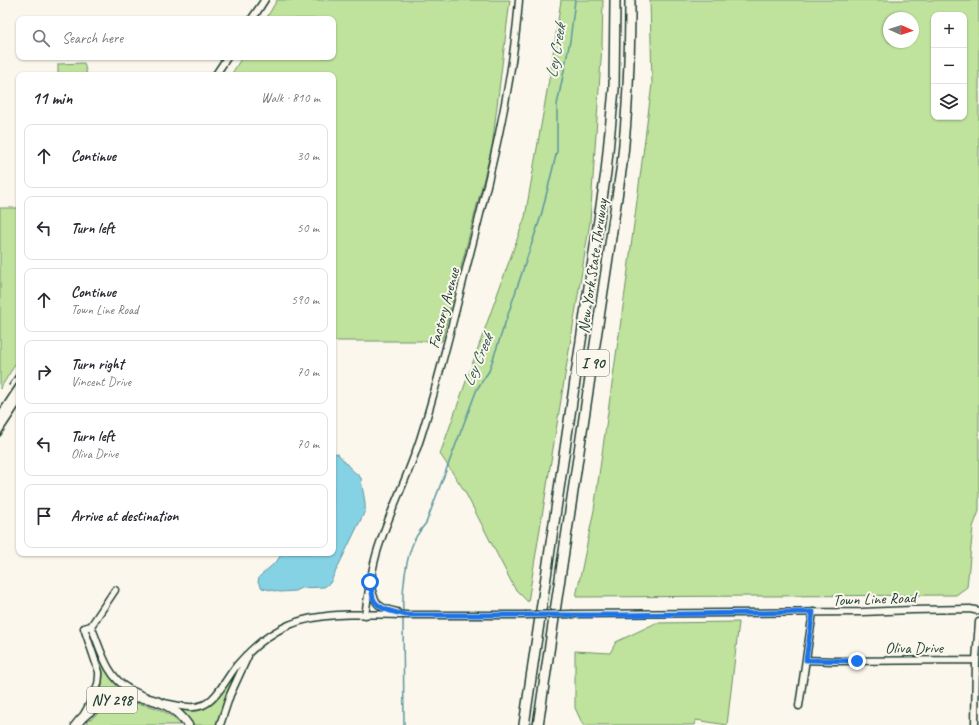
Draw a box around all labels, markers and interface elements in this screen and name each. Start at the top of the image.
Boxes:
north arrow [883,12,919,48]
map controls [931,12,967,120]
button: + [931,12,967,48]
search box [16,16,336,60]
water label: Ley Creek [540,19,571,80]
icon: search [30,27,52,49]
text: Search here [62,29,123,48]
button: − [931,48,967,84]
button: layers [931,84,967,120]
text: 11 min [32,88,72,109]
text: Walk · 810 m [261,90,320,106]
icon: ahead [33,145,55,167]
text: Continue [71,147,116,166]
text: 30 m [297,148,319,164]
street label: New York State Thruway [574,196,613,335]
icon: left [33,217,55,239]
text: Turn left [71,219,114,238]
text: 50 m [297,220,319,236]
street label: Factory Avenue [424,264,465,351]
text: Continue [71,283,116,302]
icon: ahead [33,289,55,311]
text: 590 m [291,292,319,308]
text: Town Line Road [71,302,138,318]
water label: Ley Creek [457,328,499,389]
road number: I 90 [577,350,609,376]
text: Turn right [71,355,124,374]
icon: right [33,361,55,383]
text: 70 m [297,364,319,380]
text: Vincent Drive [71,374,131,390]
text: Turn left [71,427,114,446]
icon: left [33,433,55,455]
text: 70 m [297,436,319,452]
text: Oliva Drive [71,446,118,462]
icon: arrive [33,505,55,527]
text: Arrive at destination [71,507,178,526]
route start [361,573,379,591]
street label: Town Line Road [832,587,919,610]
street label: Oliva Drive [885,638,945,658]
route end [848,652,866,670]
road number: NY 298 [87,687,137,713]

